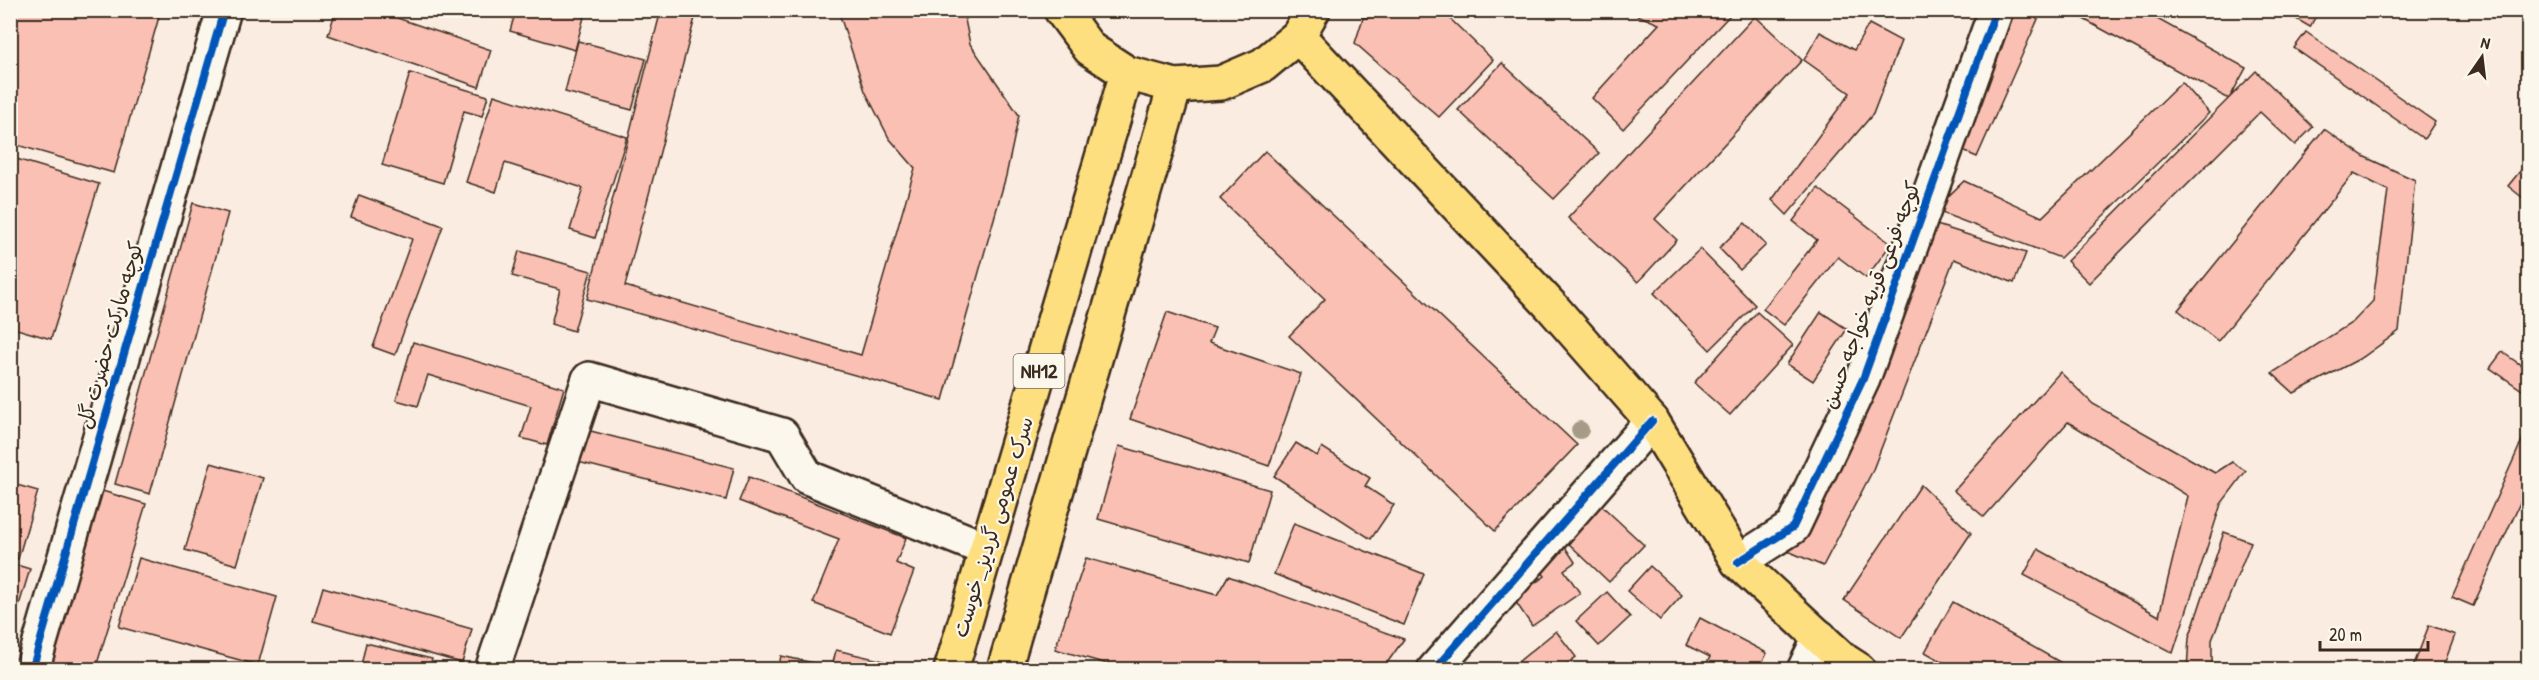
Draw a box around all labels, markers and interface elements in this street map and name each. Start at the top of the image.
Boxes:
north arrow [2452,27,2512,87]
text: N [2479,31,2493,54]
street label: کوچه فرعی قریه خواجه حسن [1814,177,1927,413]
street label: کوچه مارکت حضرت گل [69,238,150,432]
road number: NH12 [1014,354,1064,388]
street label: سرک عمومی گردیز_خوست [945,413,1040,641]
scale bar [2320,614,2428,652]
text: 20 m [2329,622,2362,647]

